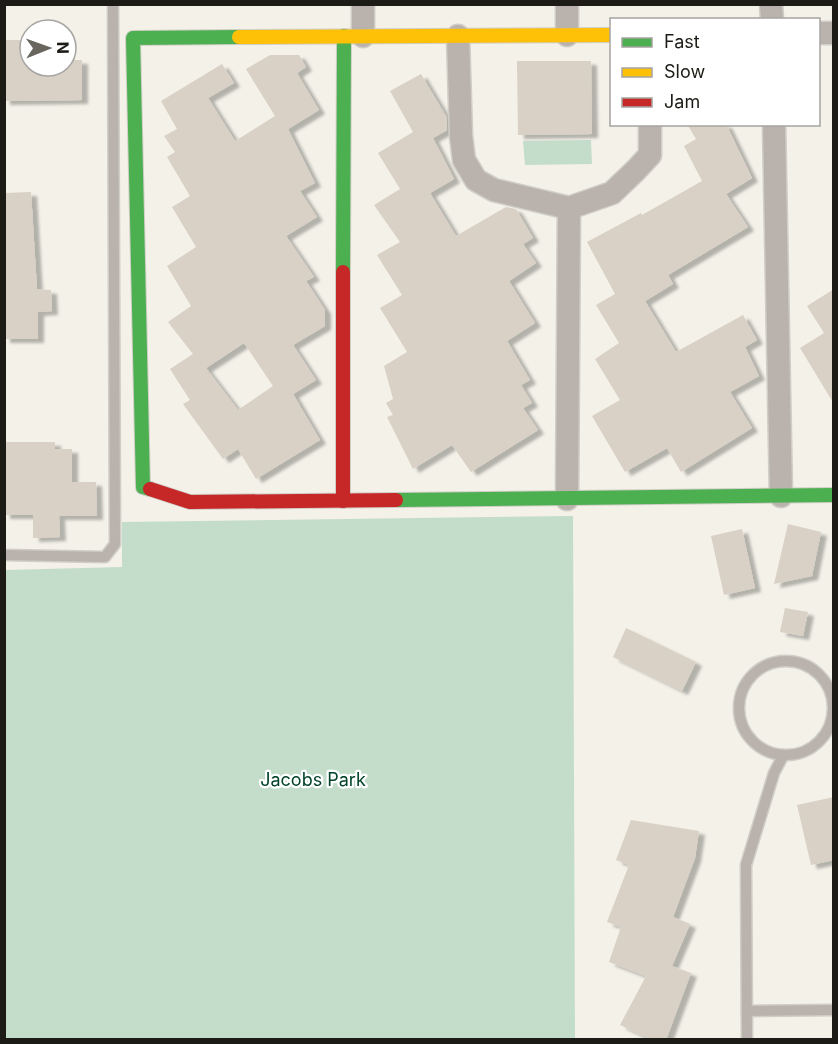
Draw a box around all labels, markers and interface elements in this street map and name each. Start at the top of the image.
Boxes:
north arrow [18,18,78,78]
legend [610,18,820,126]
text: Fast [664,31,700,52]
text: N [53,41,73,54]
text: Slow [664,61,705,82]
text: Jam [664,91,700,112]
park label: Jacobs Park [260,769,366,790]

